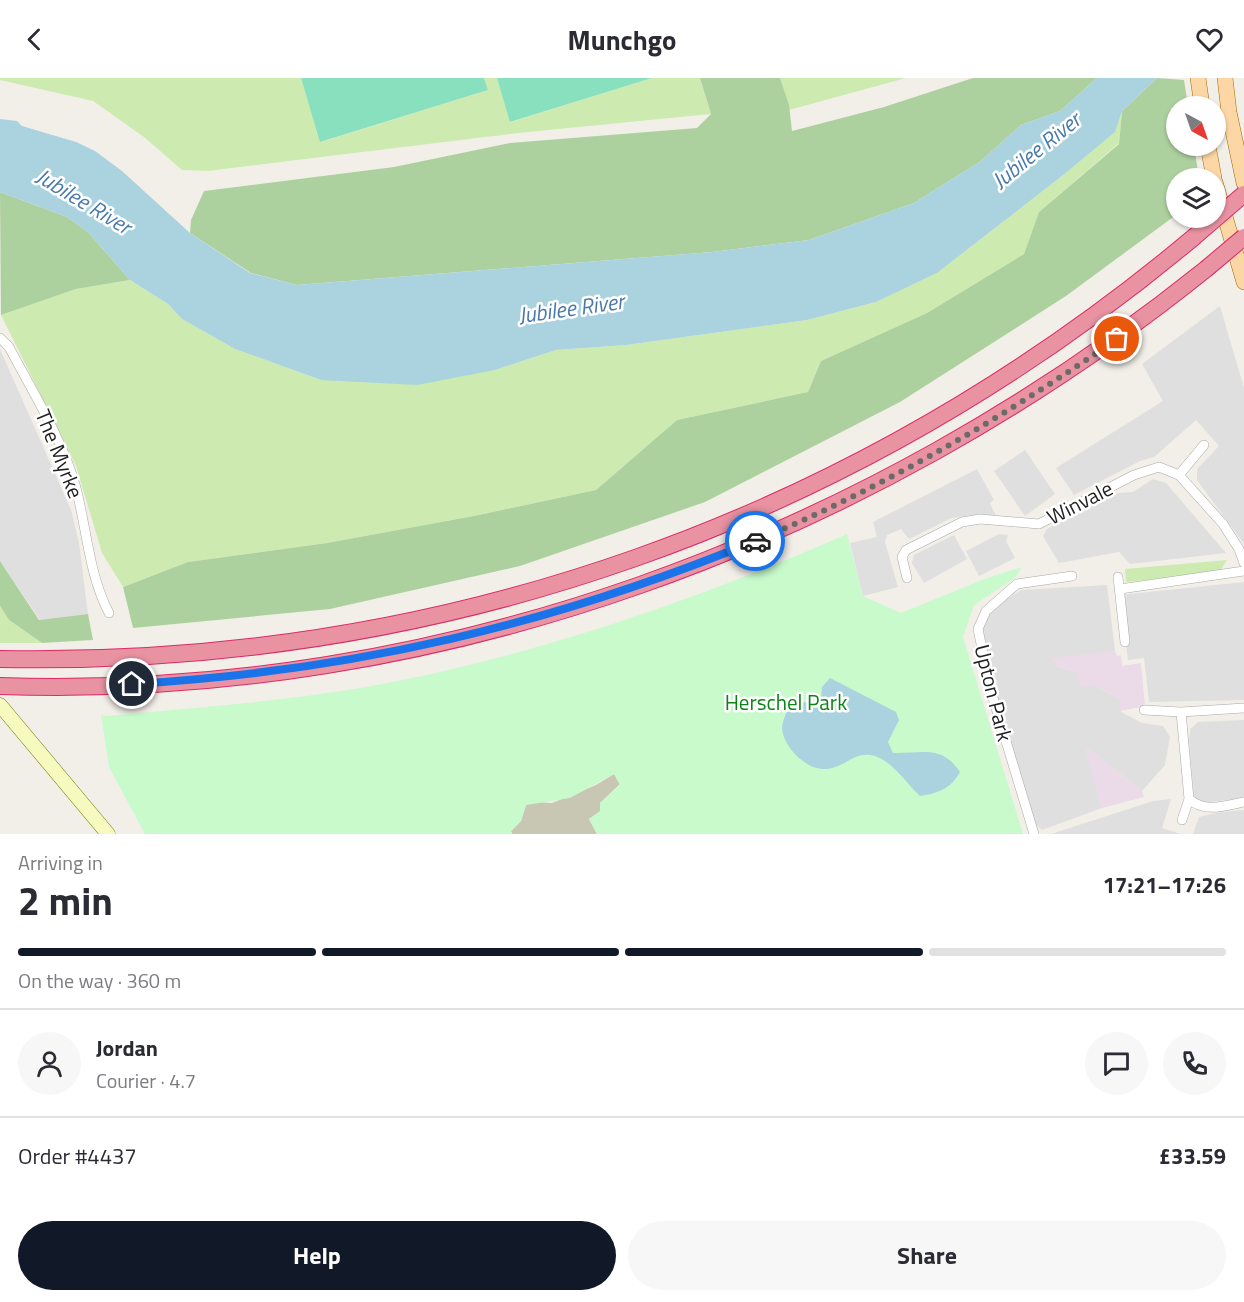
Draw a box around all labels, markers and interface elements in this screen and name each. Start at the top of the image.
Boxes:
text: Munchgo [568,19,676,60]
icon: back [18,23,51,56]
icon: heart [1193,23,1226,56]
north arrow [1166,96,1226,156]
map controls [1166,96,1226,228]
water label: Jubilee River [984,102,1090,197]
water label: Jubilee River [30,159,141,244]
button: layers [1166,168,1226,228]
water label: Jubilee River [516,283,629,332]
pin [1091,313,1142,364]
icon: bag [1100,322,1133,355]
street label: The Myrke [28,405,92,503]
street label: Winvale [1041,472,1118,532]
courier [725,511,785,571]
icon: car [739,525,772,558]
street label: Upton Park [966,641,1021,745]
pin [106,658,157,709]
icon: home [115,667,148,700]
park label: Herschel Park [725,686,847,718]
text: Arriving in [18,847,103,878]
text: 17:21–17:26 [1103,868,1226,902]
text: 2 min [18,871,113,930]
text: On the way · 360 m [18,965,181,996]
text: Jordan [96,1031,158,1065]
button: person [18,1032,81,1095]
button: chat [1085,1032,1148,1095]
button: phone [1163,1032,1226,1095]
text: Courier · 4.7 [96,1065,196,1096]
text: Order #4437 [18,1139,137,1173]
text: £33.59 [1159,1139,1226,1173]
button: Help [18,1221,616,1290]
button: Share [628,1221,1226,1290]

